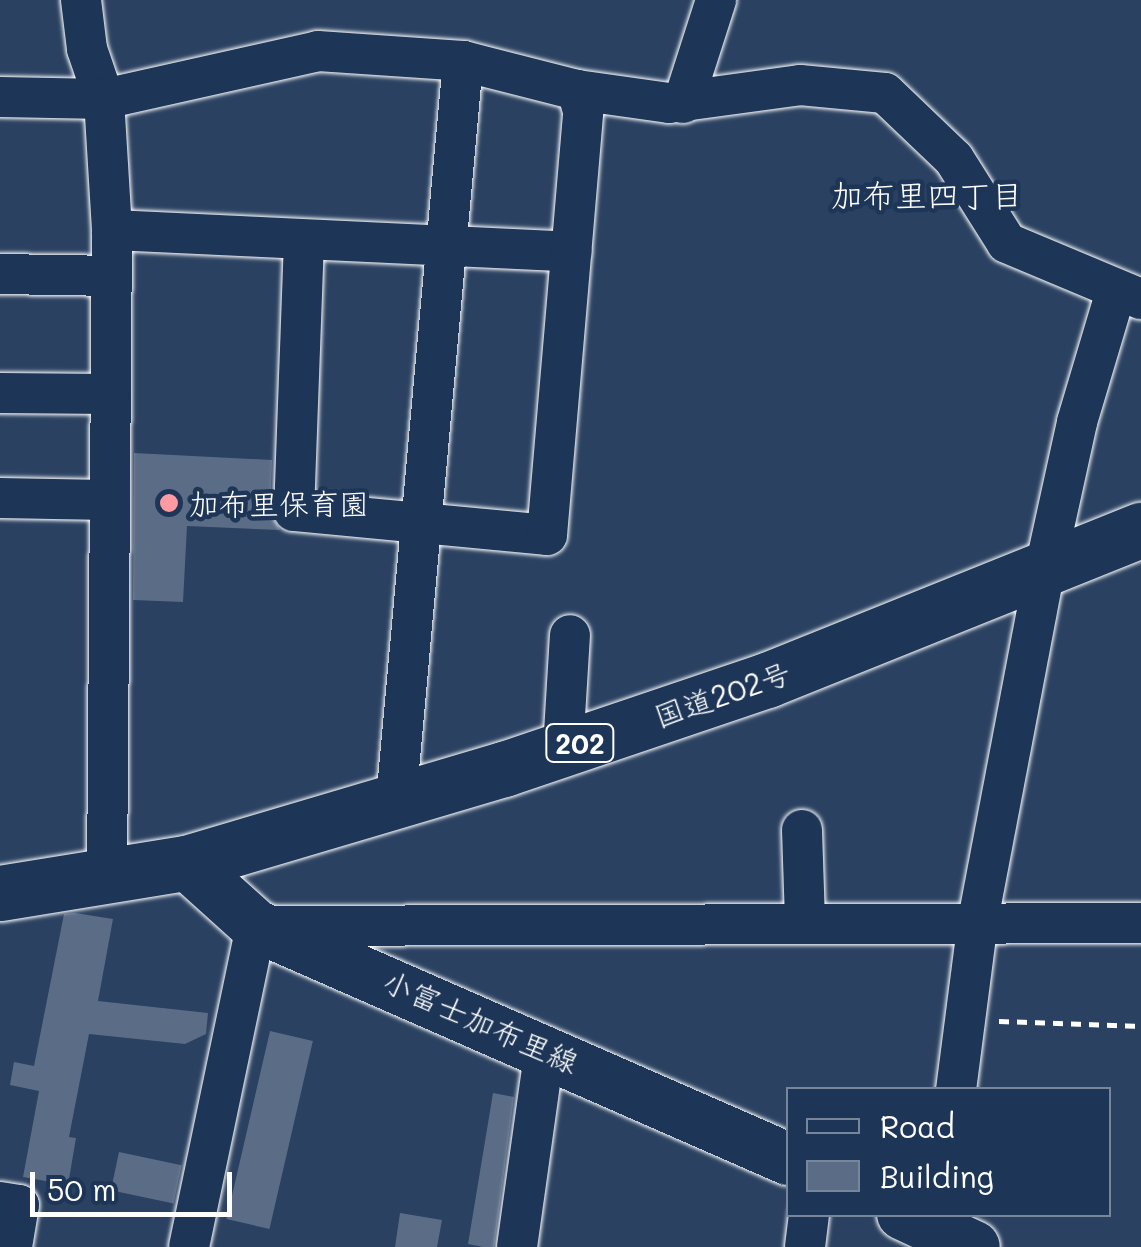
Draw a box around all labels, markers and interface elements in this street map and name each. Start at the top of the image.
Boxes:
district label: 加布里四丁目 [831,175,1023,213]
place label: 加布里保育園 [189,485,369,521]
marker: 加布里保育園 [158,492,180,514]
street label: 国道202号 [649,654,795,734]
road number: 202 [545,720,615,766]
street label: 小富士加布里線 [378,962,584,1080]
legend [786,1087,1111,1217]
text: Road [880,1106,955,1146]
scale bar [35,1152,238,1214]
text: Building [880,1156,994,1196]
text: 50 m [47,1169,117,1209]

